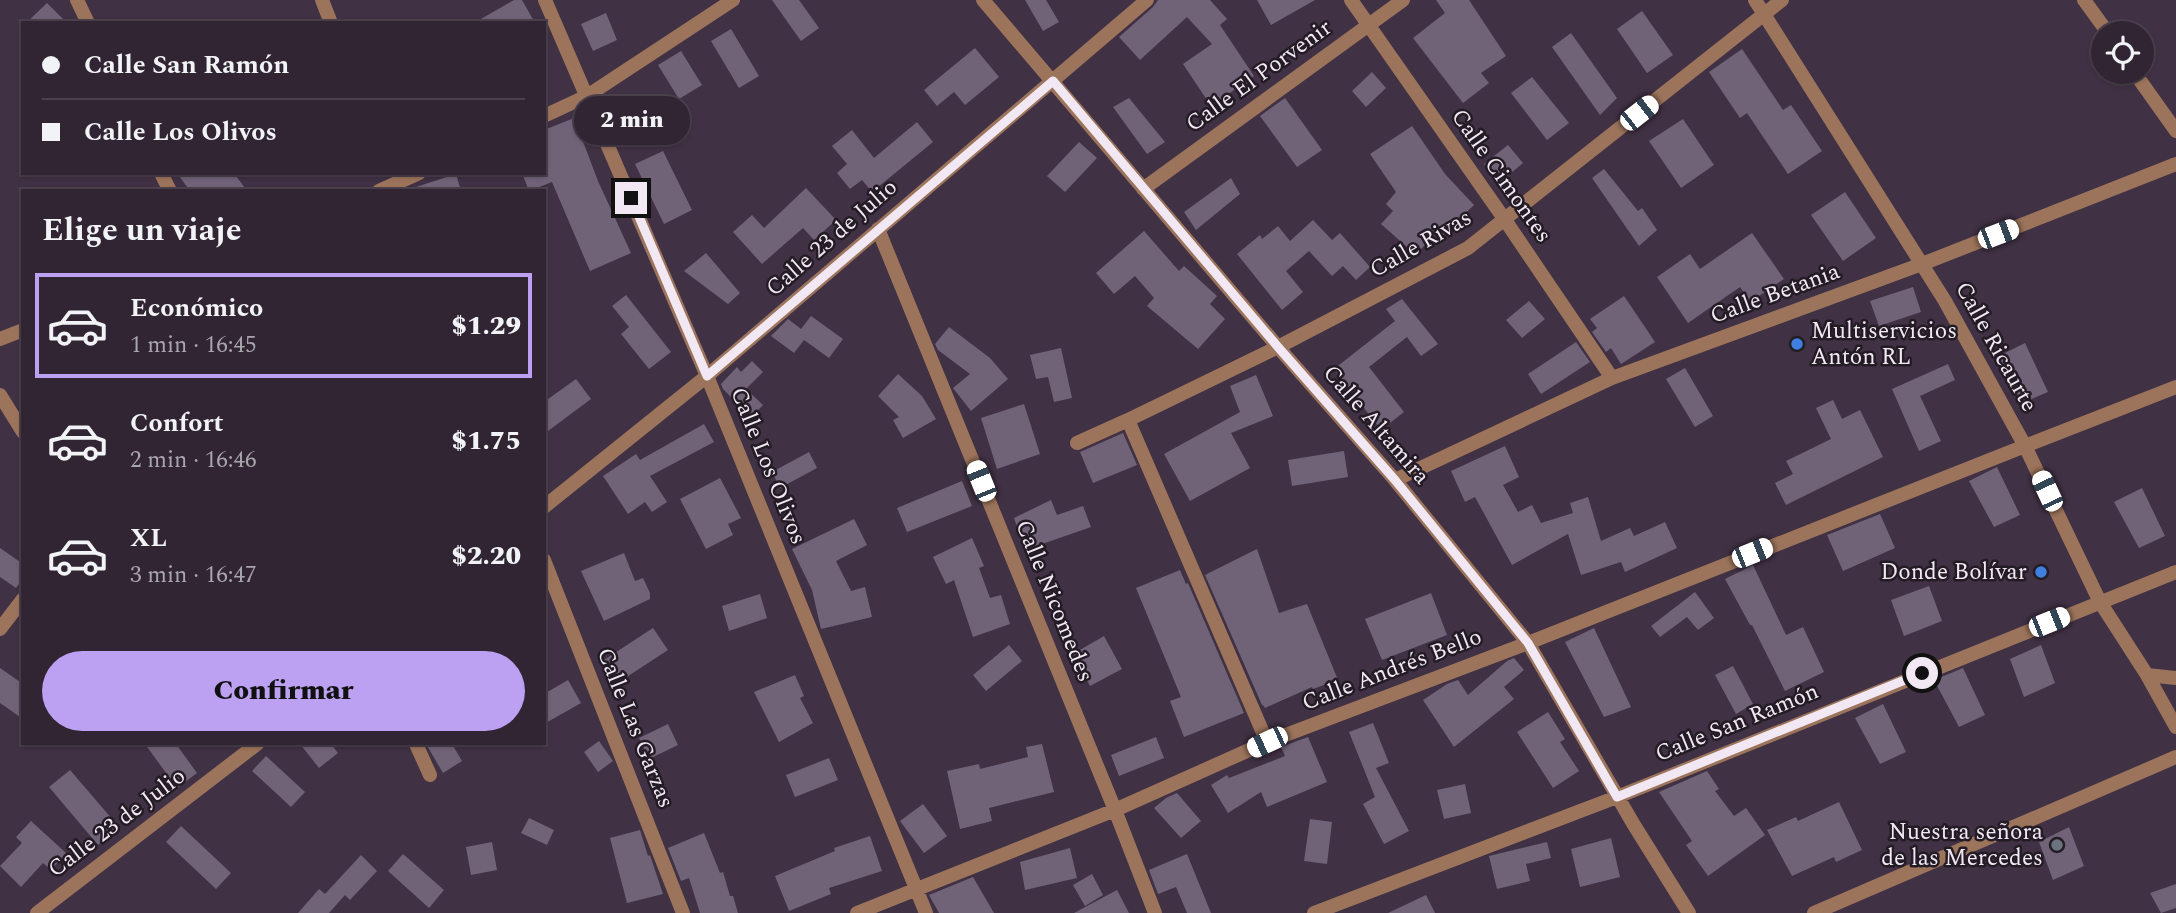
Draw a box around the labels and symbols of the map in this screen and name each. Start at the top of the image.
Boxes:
street label: Calle El Porvenir [1179,11,1339,141]
car [1616,92,1663,134]
callout: 2 min [573,96,689,146]
street label: Calle Cimontes [1442,102,1560,250]
street label: Calle 23 de Julio [758,171,906,305]
route end [615,182,647,214]
street label: Calle Rivas [1363,201,1479,287]
car [1975,217,2022,251]
street label: Calle Betania [1705,254,1845,334]
street label: Calle Ricaurte [1946,275,2046,419]
place label: Multiservicios Antón RL [1811,314,1957,375]
marker: Multiservicios Antón RL [1789,336,1805,352]
street label: Calle Altamira [1314,357,1438,493]
street label: Calle Los Olivos [721,382,815,550]
car [964,458,999,504]
car [2029,468,2066,514]
street label: Calle Nicomedes [1006,515,1102,687]
car [1729,535,1776,571]
place label: Donde Bolívar [1880,555,2027,590]
marker: Donde Bolívar [2033,564,2049,580]
car [2026,604,2073,640]
street label: Calle Andrés Bello [1297,620,1487,720]
street label: Calle Las Garzas [587,643,683,813]
route start [1906,657,1938,689]
street label: Calle San Ramón [1650,674,1824,772]
car [1244,724,1291,760]
street label: Calle 23 de Julio [41,759,193,887]
place label: Nuestra señora de las Mercedes [1881,815,2043,876]
marker: Nuestra señora de las Mercedes [2049,837,2065,853]

